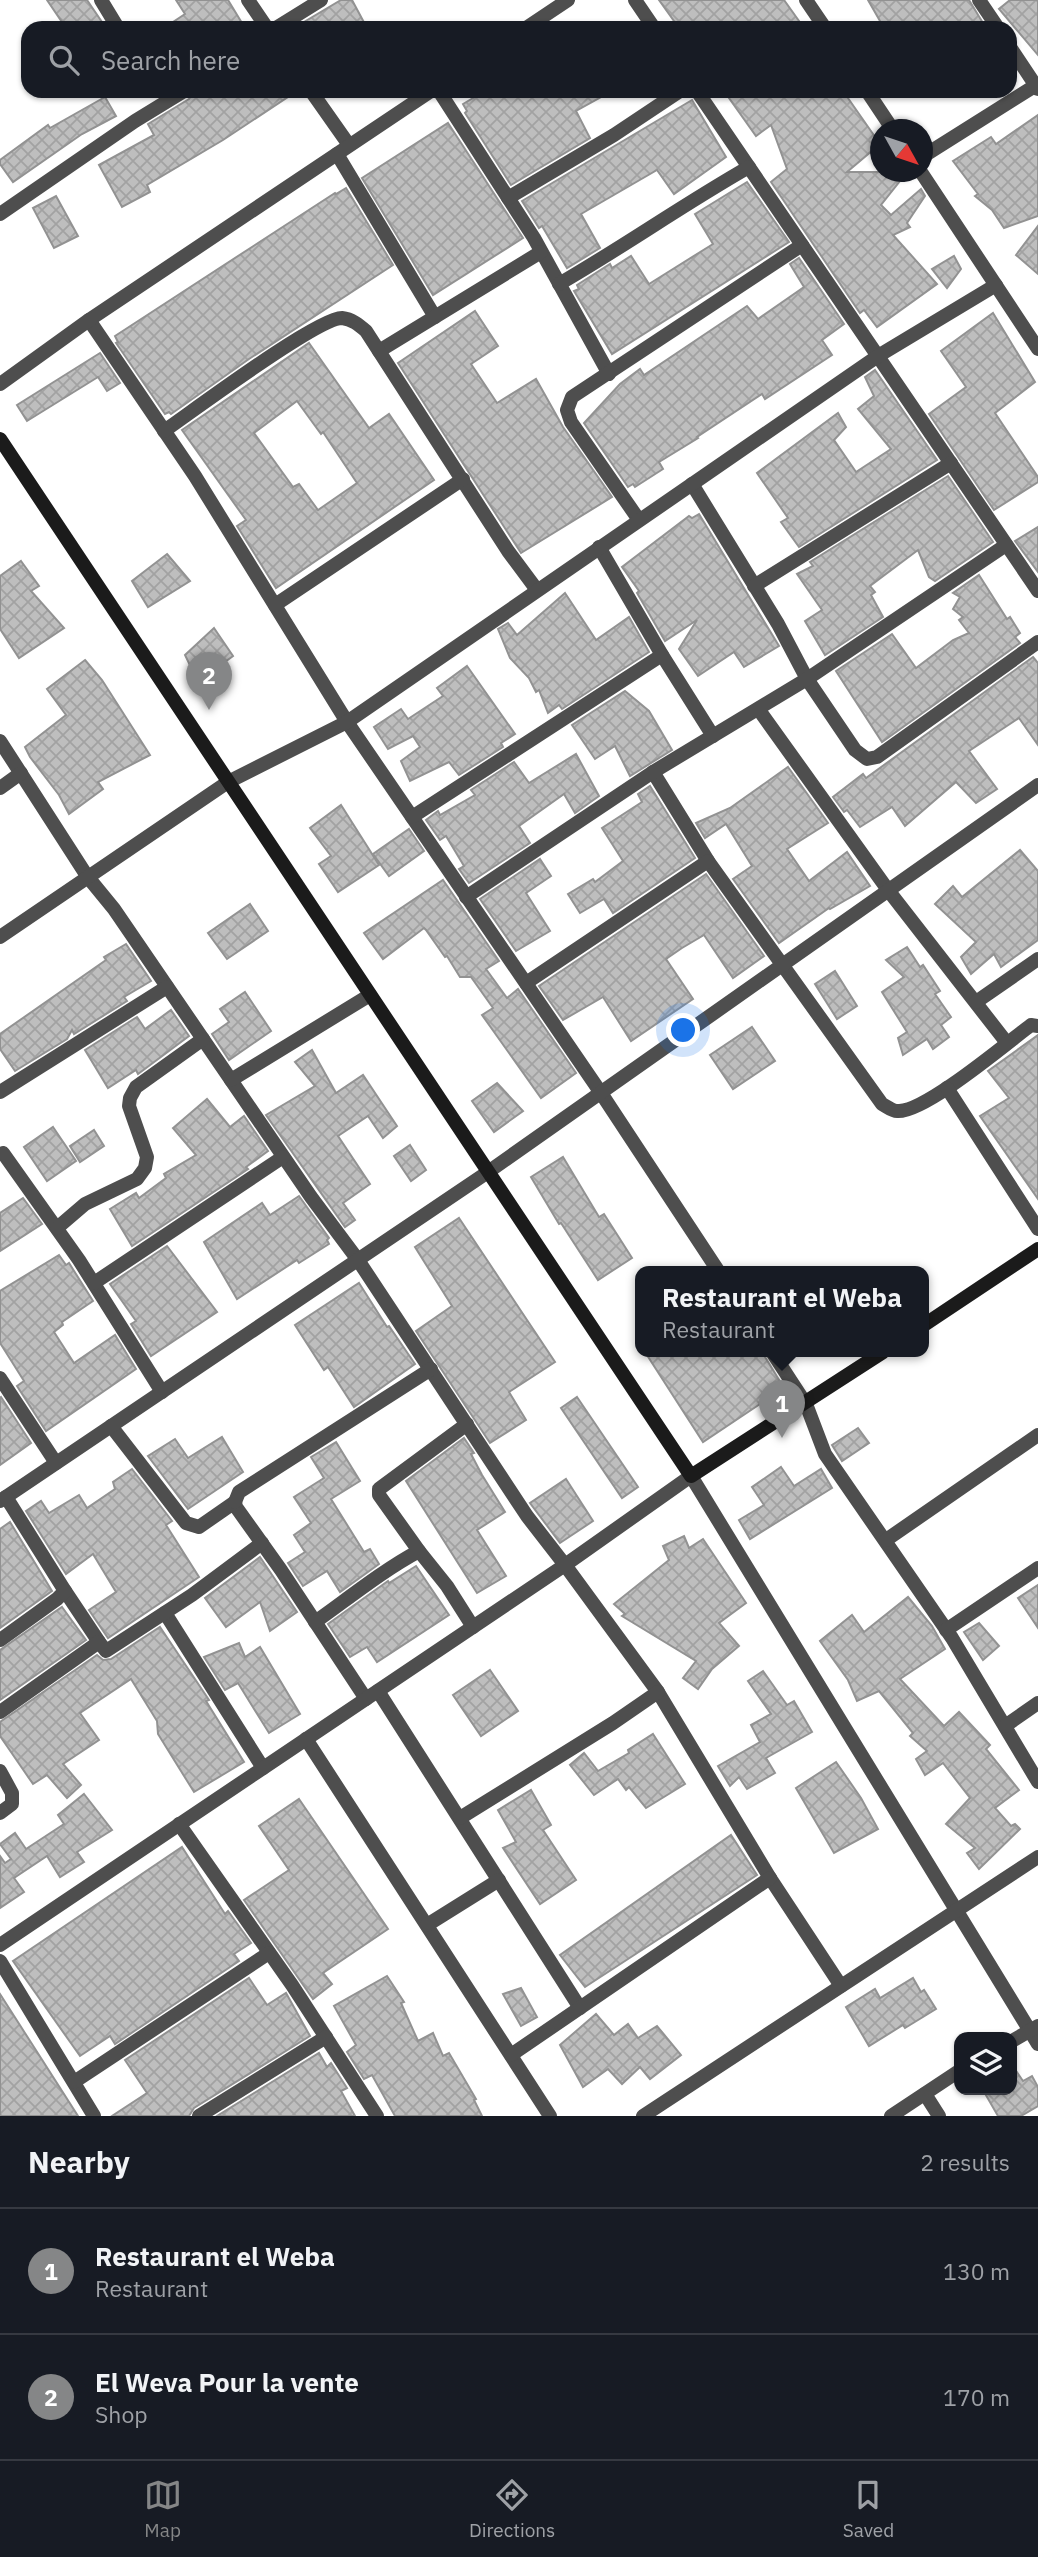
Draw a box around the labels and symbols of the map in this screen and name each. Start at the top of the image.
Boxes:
north arrow [870,119,933,182]
pin: 2 [186,652,232,710]
your location [666,1013,700,1047]
pin: 1 [759,1380,805,1438]

